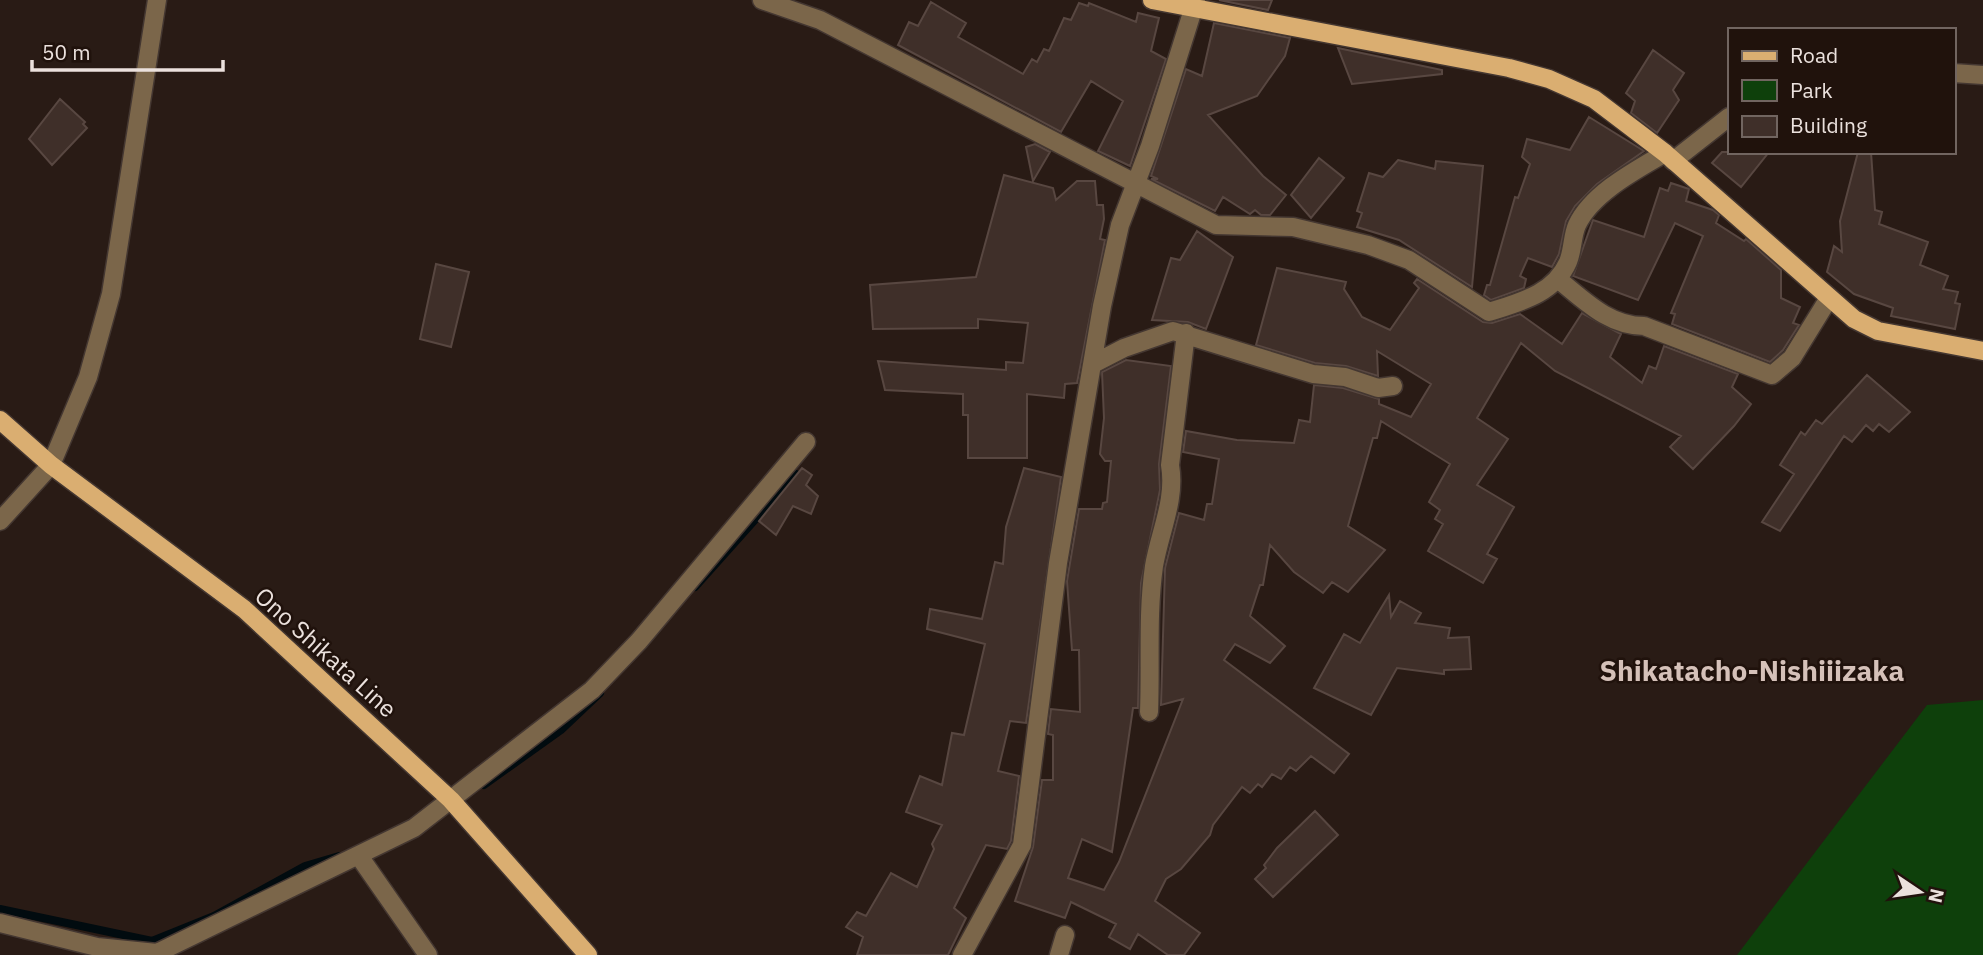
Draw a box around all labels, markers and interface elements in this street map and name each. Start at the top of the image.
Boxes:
scale bar [32,28,222,72]
legend [1728,28,1955,154]
text: 50 m [42,38,91,66]
text: Road [1790,41,1838,69]
text: Park [1790,76,1833,104]
text: Building [1790,111,1867,139]
street label: Ono Shikata Line [248,580,404,724]
district label: Shikatacho-Nishiiizaka [1600,652,1905,689]
north arrow [1885,857,1955,927]
text: N [1923,886,1950,905]

